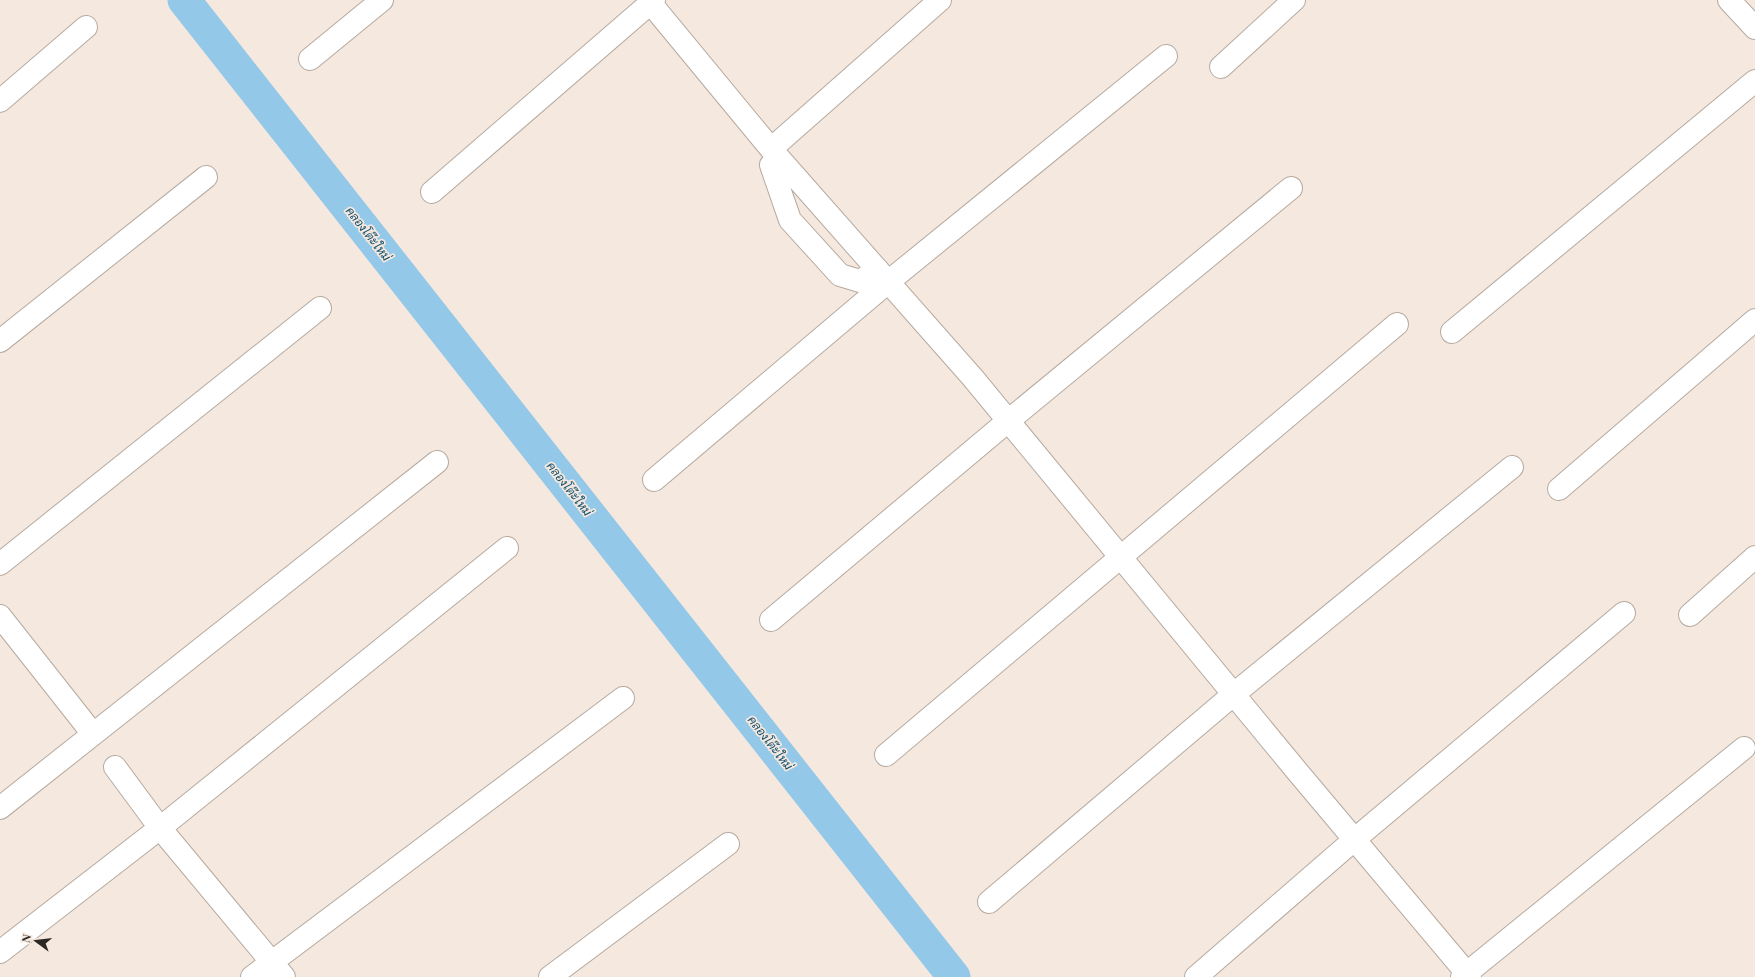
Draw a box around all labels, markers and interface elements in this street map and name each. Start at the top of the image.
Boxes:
water label: คลองโต๊ะใหม่ [343,203,396,265]
water label: คลองโต๊ะใหม่ [544,458,597,520]
water label: คลองโต๊ะใหม่ [745,712,798,774]
north arrow [16,921,56,961]
text: N [18,932,34,944]

